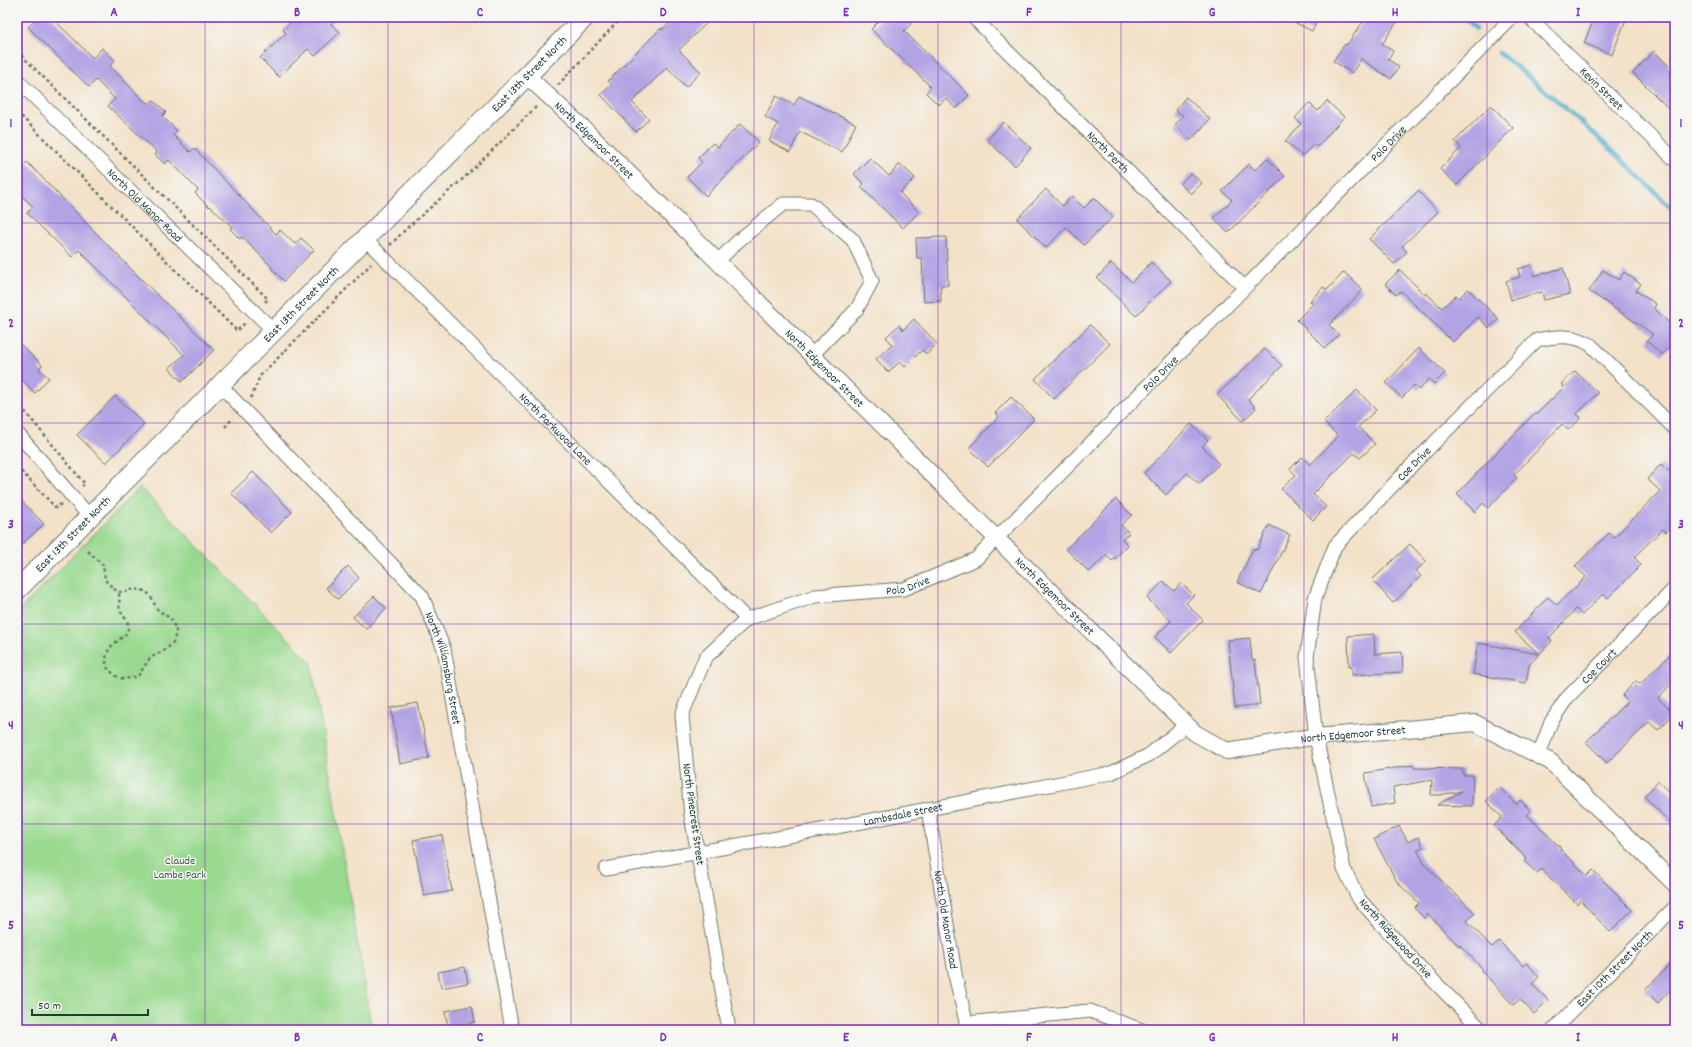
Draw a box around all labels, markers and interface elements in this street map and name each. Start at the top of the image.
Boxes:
text: A [110,4,118,23]
text: B [294,4,300,23]
text: C [477,4,484,23]
text: D [660,4,667,23]
text: E [843,4,850,23]
text: F [1026,4,1032,23]
text: G [1209,4,1216,23]
text: H [1392,4,1399,23]
text: I [1576,4,1581,23]
street label: East 13th Street North [488,33,572,117]
street label: Kevin Street [1575,64,1627,115]
street label: North Edgemoor Street [550,98,637,184]
text: 1 [10,115,13,134]
text: 1 [1680,115,1683,134]
street label: Polo Drive [1367,122,1411,166]
street label: North Perth [1082,128,1132,178]
street label: North Old Manor Road [102,165,186,247]
street label: East 13th Street North [260,263,344,347]
text: 2 [8,315,14,334]
text: 2 [1678,315,1684,334]
street label: North Edgemoor Street [780,326,867,413]
street label: Polo Drive [1139,352,1183,396]
street label: North Parkwood Lane [514,390,595,470]
street label: Coe Drive [1394,443,1436,486]
street label: East 13th Street North [32,493,115,577]
text: 3 [8,516,14,535]
text: 3 [1678,516,1684,535]
street label: North Edgemoor Street [1010,554,1098,640]
street label: Polo Drive [885,572,933,600]
street label: North Williamsburg Street [420,610,464,727]
street label: Coe Court [1578,645,1622,689]
text: 4 [8,717,14,736]
text: 4 [1678,717,1684,736]
street label: North Edgemoor Street [1299,722,1407,749]
street label: North Pinecrest Street [677,762,708,867]
street label: Lambsdale Street [862,799,945,831]
park label: Claude Lambe Park [154,853,206,884]
street label: North Old Manor Road [928,869,961,970]
street label: North Ridgewood Drive [1354,895,1436,983]
text: 5 [8,917,14,936]
text: 5 [1678,917,1684,936]
street label: East 10th Street North [1573,927,1658,1012]
scale bar [32,991,148,1017]
text: 50 m [38,998,61,1015]
text: A [110,1029,118,1047]
text: B [294,1029,300,1047]
text: C [477,1029,484,1047]
text: D [660,1029,667,1047]
text: E [843,1029,850,1047]
text: F [1026,1029,1032,1047]
text: G [1209,1029,1216,1047]
text: H [1392,1029,1399,1047]
text: I [1576,1029,1581,1047]

